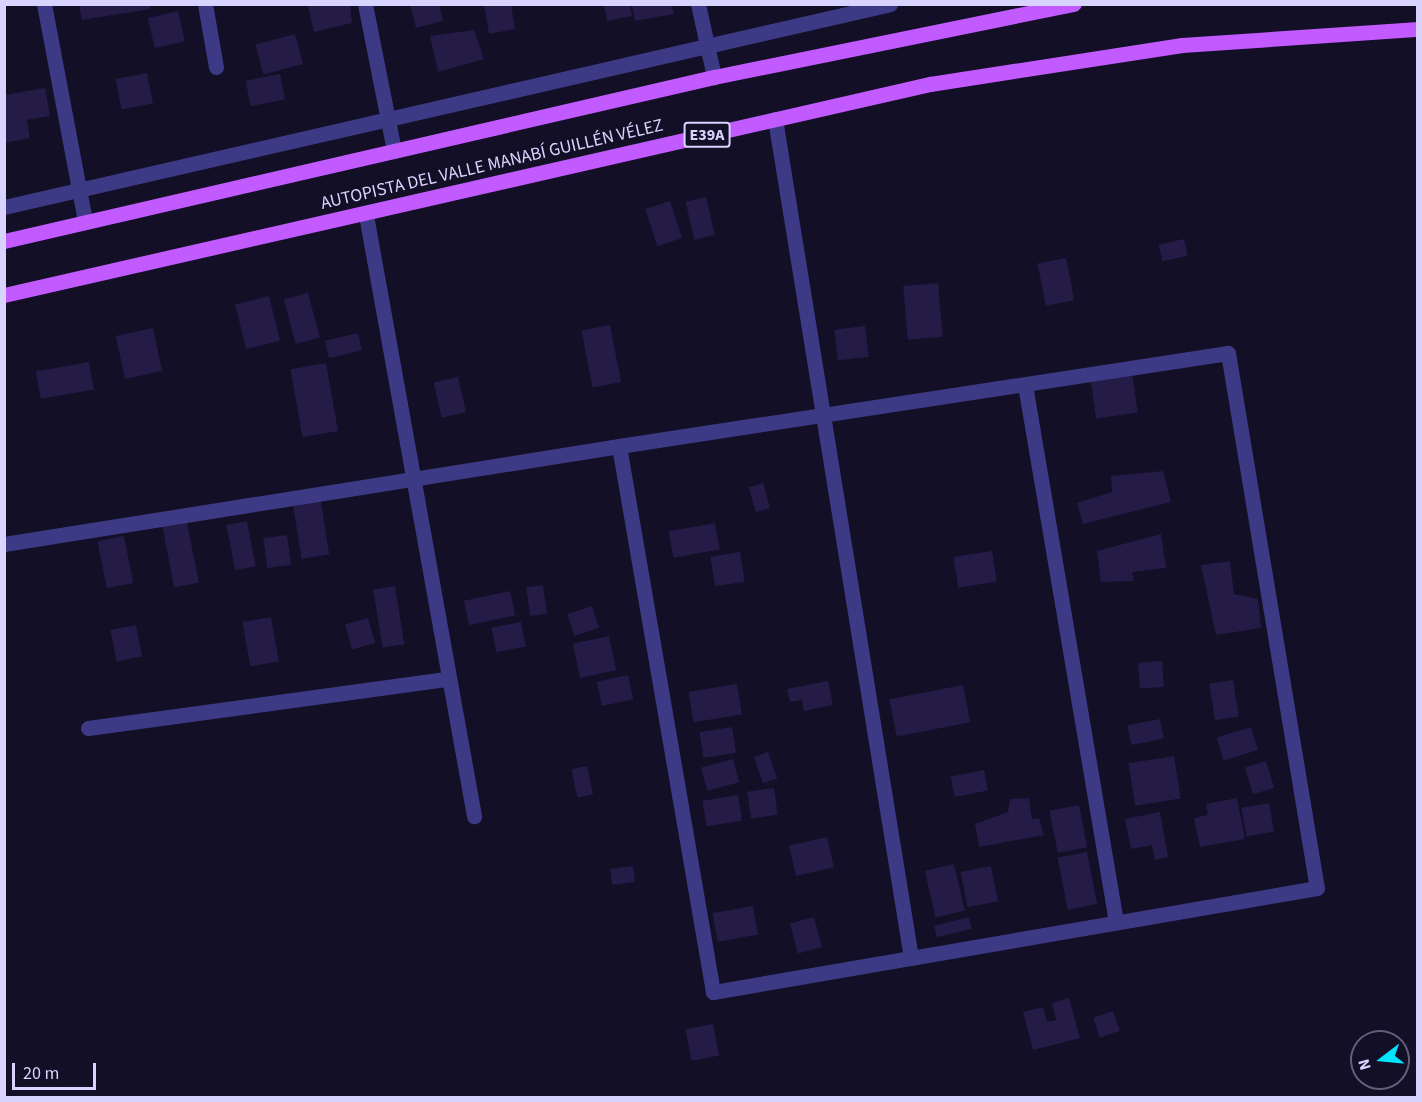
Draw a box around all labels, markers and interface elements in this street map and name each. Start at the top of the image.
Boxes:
street label: AUTOPISTA DEL VALLE MANABÍ GUILLÉN VÉLEZ [319,115,665,215]
road number: E39A [683,122,731,148]
north arrow [1350,1030,1410,1090]
scale bar [15,1051,99,1089]
text: N [1353,1056,1377,1073]
text: 20 m [23,1061,59,1086]

